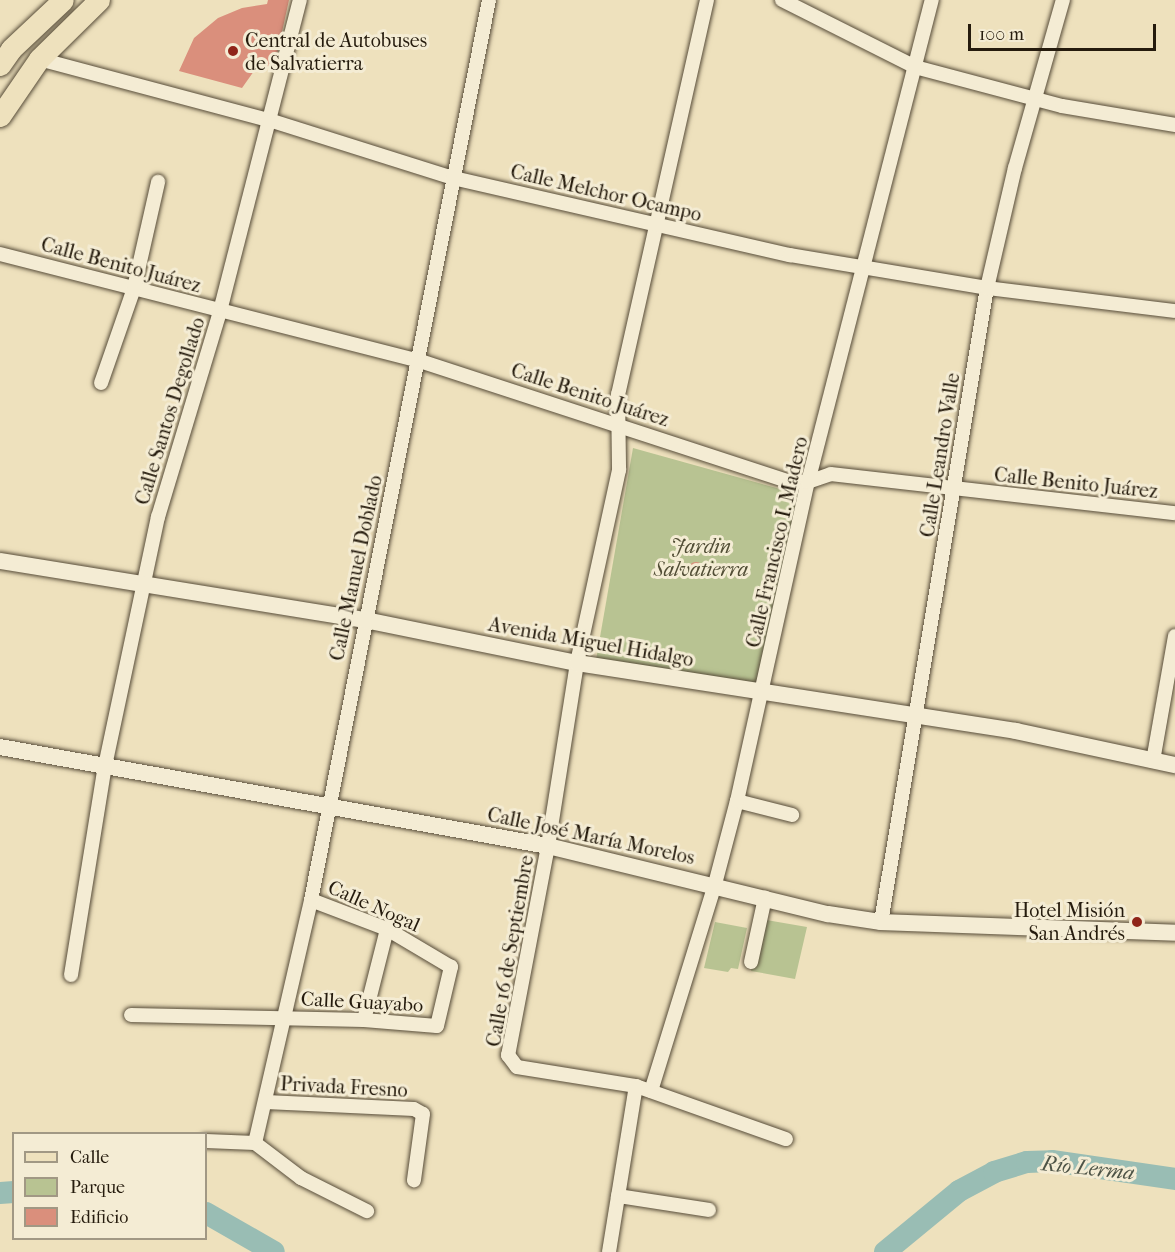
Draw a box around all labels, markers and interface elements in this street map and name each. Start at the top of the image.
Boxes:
scale bar [971,12,1158,50]
text: 100 m [979,24,1024,45]
place label: Central de Autobuses de Salvatierra [245,28,427,75]
marker: Central de Autobuses de Salvatierra [226,44,240,58]
street label: Calle Melchor Ocampo [508,159,704,227]
street label: Calle Benito Juárez [38,232,204,298]
street label: Calle Santos Degollado [130,314,210,508]
street label: Calle Benito Juárez [508,358,672,432]
street label: Calle Leandro Valle [915,371,965,539]
street label: Calle Francisco I. Madero [741,434,813,650]
street label: Calle Benito Juárez [993,462,1159,504]
street label: Calle Manuel Doblado [325,473,387,663]
park label: Jardin Salvatierra [654,534,748,581]
street label: Avenida Miguel Hidalgo [487,612,695,672]
street label: Calle José María Morelos [485,802,697,870]
street label: Calle 16 de Septiembre [481,853,539,1049]
street label: Calle Nogal [324,875,424,937]
place label: Hotel Misión San Andrés [1014,898,1125,945]
marker: Hotel Misión San Andrés [1130,915,1144,929]
street label: Calle Guayabo [300,987,424,1017]
street label: Privada Fresno [280,1072,408,1102]
legend [12,1132,207,1240]
text: Calle [70,1147,109,1168]
water label: Río Lerma [1040,1151,1136,1185]
text: Parque [70,1177,125,1198]
text: Edificio [70,1207,128,1228]

